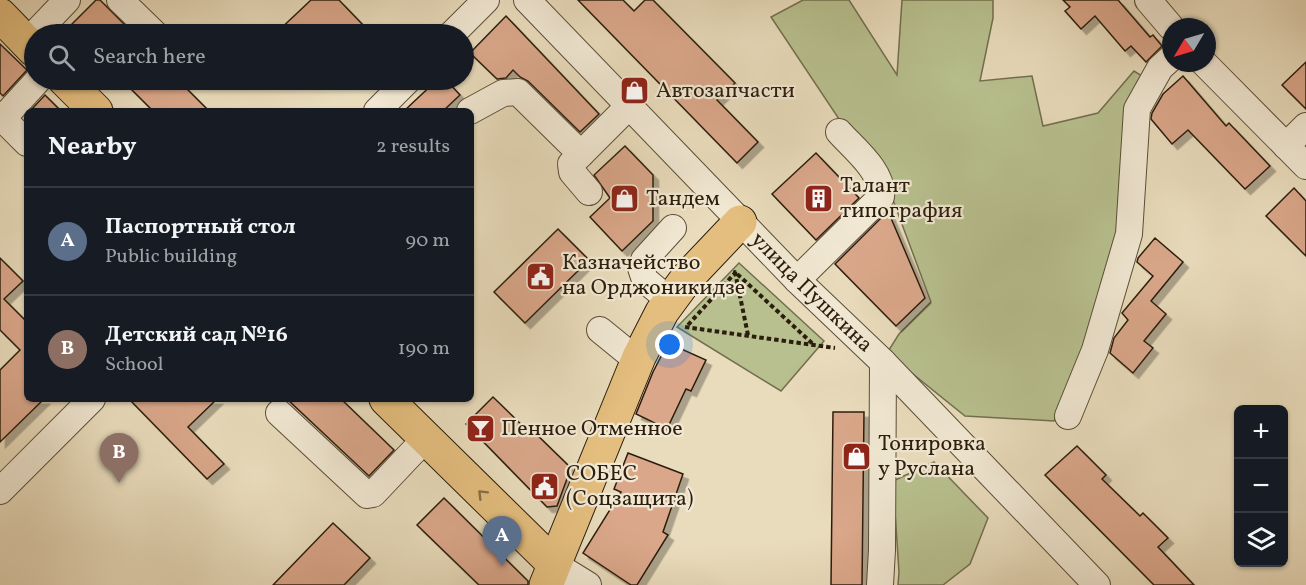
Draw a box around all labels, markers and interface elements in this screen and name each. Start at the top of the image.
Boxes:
north arrow [1162,18,1216,72]
search box [24,24,474,90]
icon: search [45,41,78,74]
text: Search here [93,42,206,73]
shop icon: Автозапчасти [619,75,651,107]
place label: Автозапчасти [656,76,795,107]
text: Nearby [48,129,137,165]
text: 2 results [376,133,450,161]
place label: Талант типография [840,171,962,227]
shop icon: Тандем [609,183,641,215]
building icon: Талант типография [803,183,835,215]
place label: Тандем [646,184,720,215]
text: Паспортный стол [105,212,296,243]
street label: улица Пушкина [743,225,880,360]
text: A [60,227,75,255]
text: 90 m [406,227,450,255]
text: Public building [105,243,237,271]
place label: Казначейство на Орджоникидзе [562,248,745,304]
public building icon: Казначейство на Орджоникидзе [525,260,557,292]
text: Детский сад №16 [105,320,288,351]
your location [655,330,684,359]
text: B [61,335,74,363]
text: 190 m [398,335,450,363]
text: School [105,351,163,379]
map controls [1234,405,1288,567]
button: + [1234,405,1288,459]
bar icon: Пенное Отменное [464,413,496,445]
place label: Пенное Отменное [501,414,683,445]
place label: Тонировка у Руслана [878,429,986,485]
pin: B [100,434,138,483]
shop icon: Тонировка у Руслана [841,441,873,473]
place label: СОБЕС (Соцзащита) [566,459,693,515]
button: − [1234,459,1288,513]
public building icon: СОБЕС (Соцзащита) [529,471,561,503]
one-way arrow [478,490,488,501]
button: layers [1234,513,1288,567]
pin: A [482,516,522,566]

